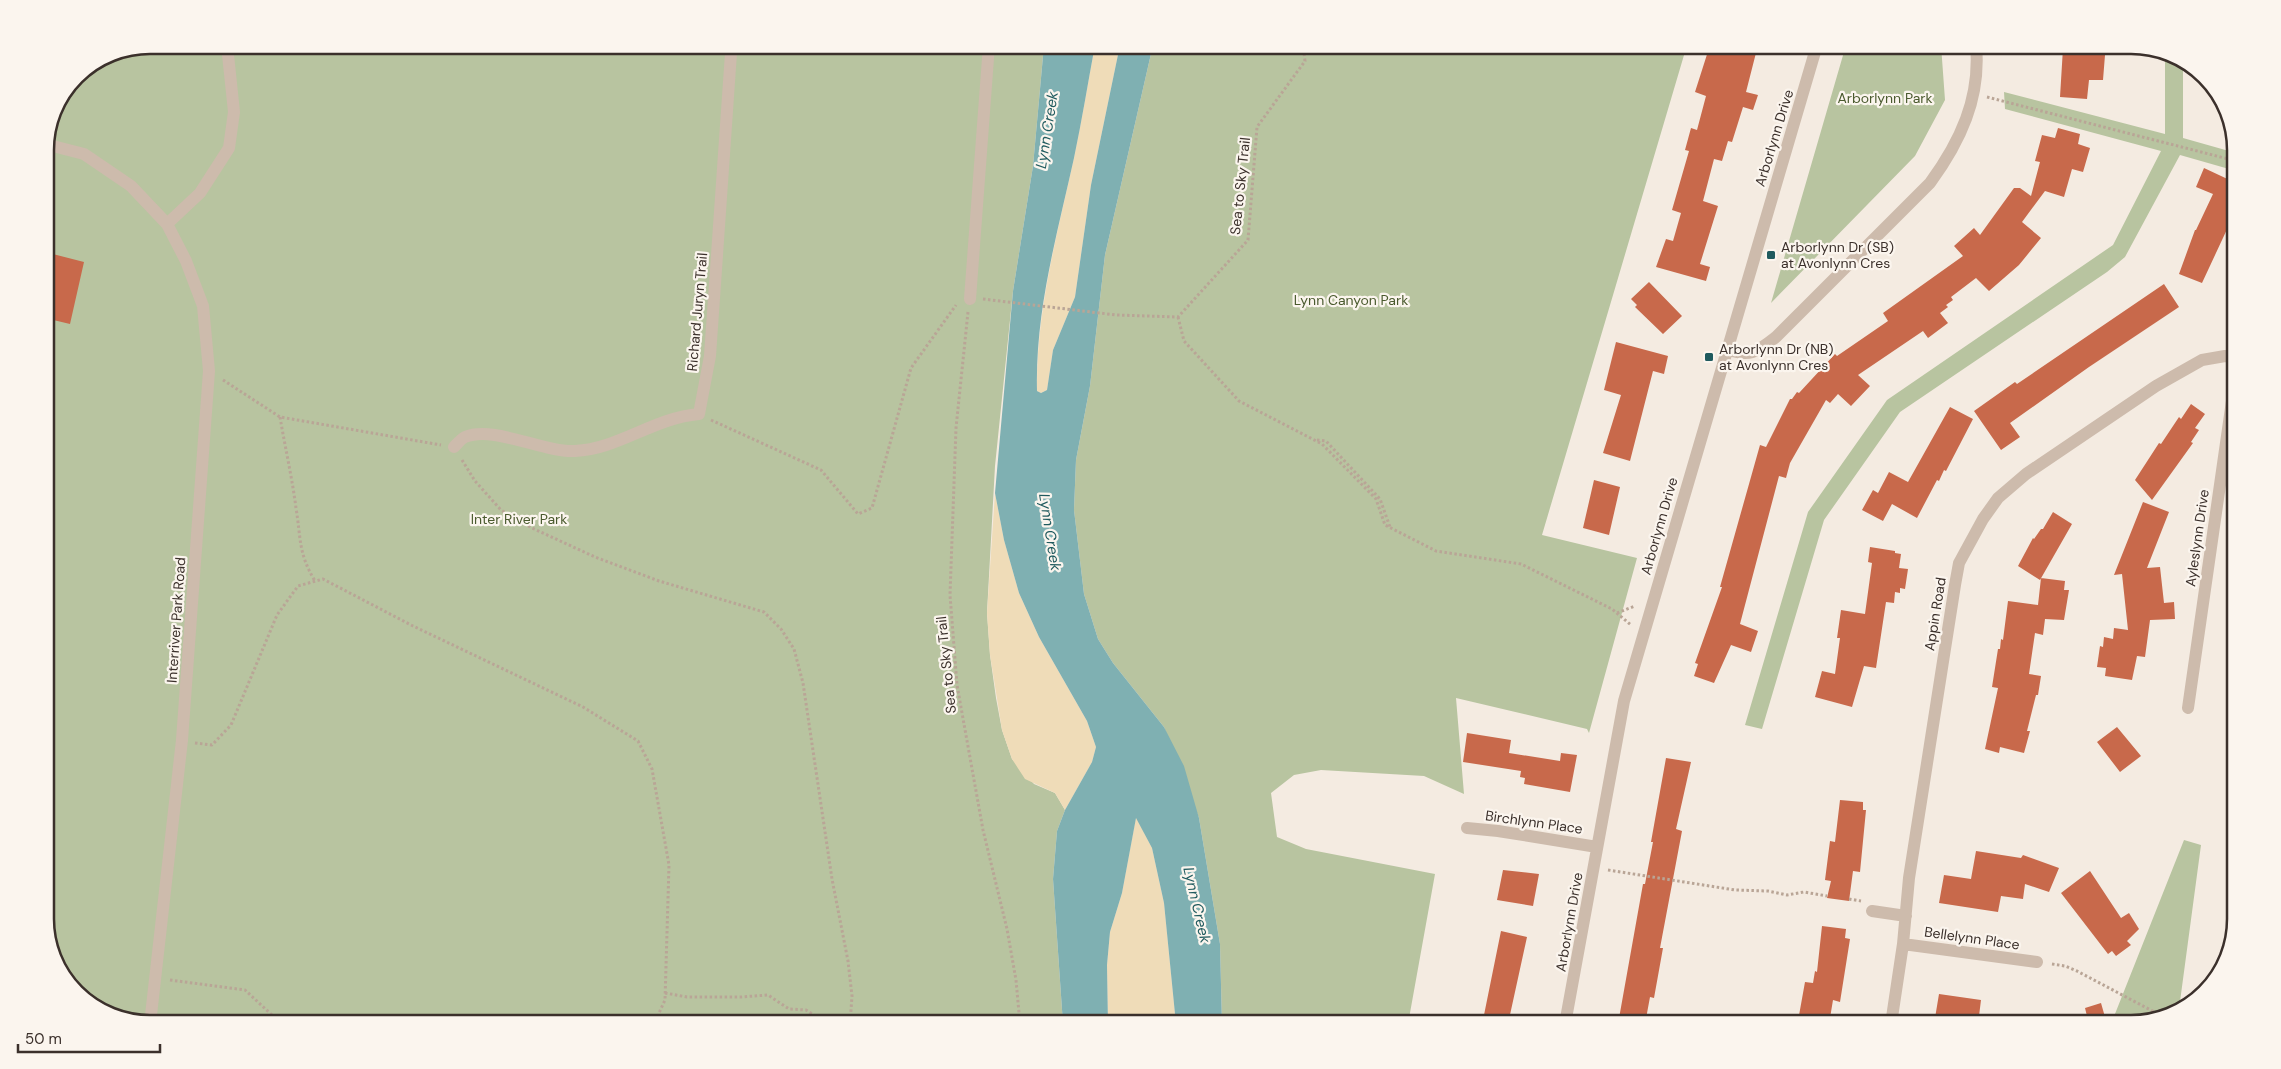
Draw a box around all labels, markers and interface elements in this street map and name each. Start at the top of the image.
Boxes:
street label: Arborlynn Drive [1751,87,1797,189]
park label: Arborlynn Park [1837,89,1933,107]
water label: Lynn Creek [1031,90,1063,170]
street label: Sea to Sky Trail [1226,136,1254,236]
place label: Arborlynn Dr (SB) at Avonlynn Cres [1781,238,1894,272]
marker: Arborlynn Dr (SB) at Avonlynn Cres [1765,249,1777,261]
street label: Richard Juryn Trail [683,252,711,372]
park label: Lynn Canyon Park [1294,291,1408,309]
place label: Arborlynn Dr (NB) at Avonlynn Cres [1719,340,1834,374]
marker: Arborlynn Dr (NB) at Avonlynn Cres [1703,351,1715,363]
street label: Arborlynn Drive [1636,475,1682,577]
street label: Ayleslynn Drive [2181,488,2213,588]
water label: Lynn Creek [1034,492,1066,572]
park label: Inter River Park [471,510,567,528]
street label: Interriver Park Road [163,556,189,684]
street label: Appin Road [1920,576,1950,652]
street label: Sea to Sky Trail [932,615,960,715]
street label: Birchlynn Place [1484,806,1584,838]
water label: Lynn Creek [1178,865,1216,945]
street label: Arborlynn Drive [1551,871,1587,973]
street label: Bellelynn Place [1923,922,2021,954]
scale bar [18,1022,160,1054]
text: 50 m [25,1029,62,1049]

